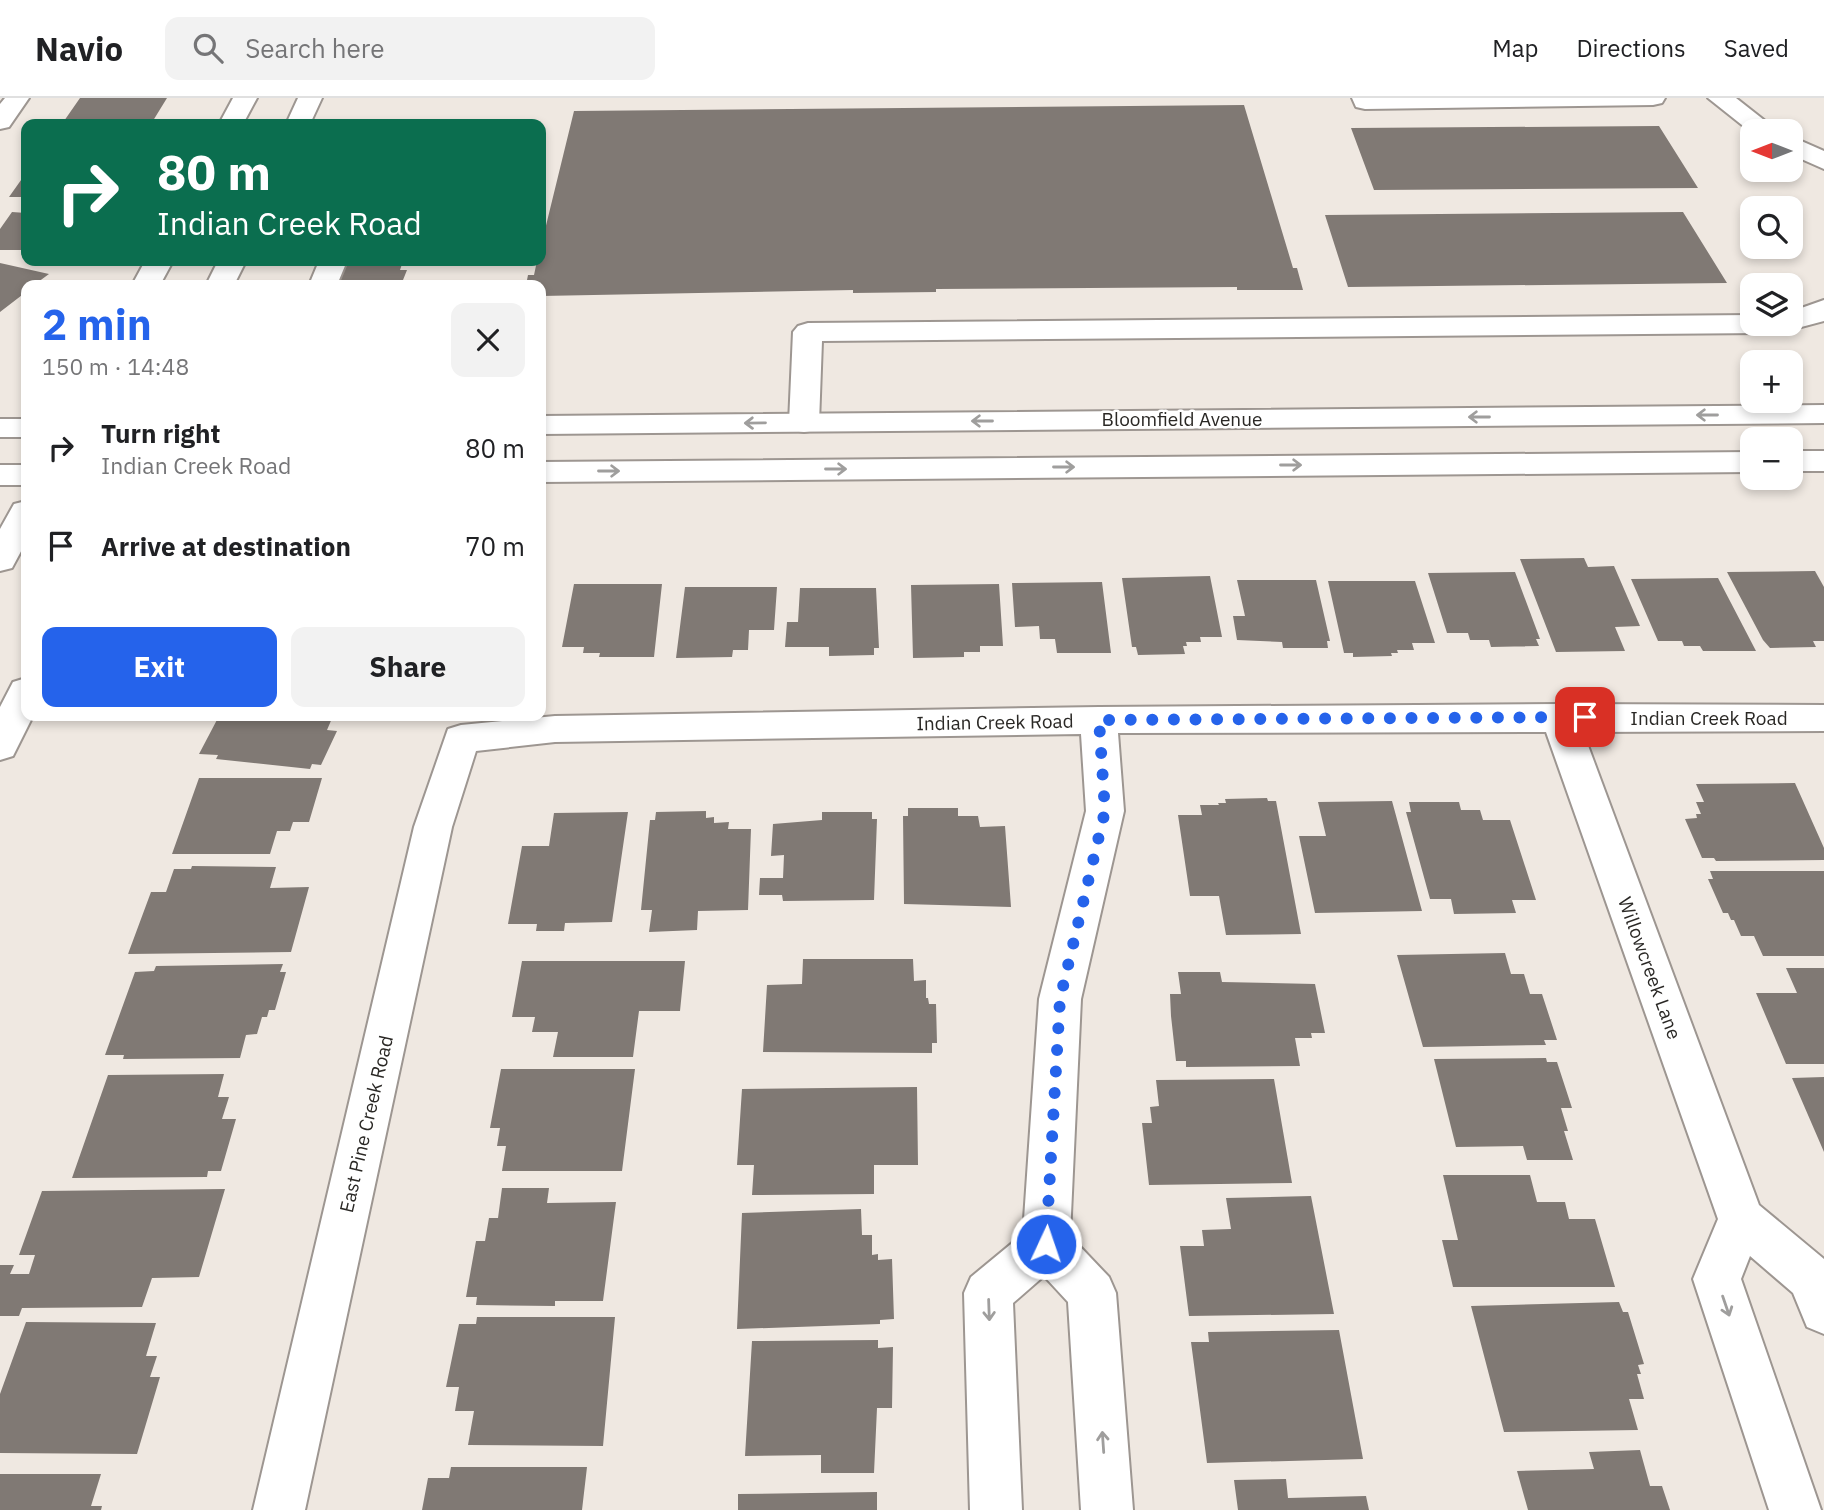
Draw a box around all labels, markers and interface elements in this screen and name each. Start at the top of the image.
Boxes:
search box [165,17,655,80]
text: Navio [35,27,123,70]
icon: search [189,29,227,67]
text: Search here [245,31,385,65]
text: Map [1492,32,1538,64]
text: Directions [1576,32,1686,64]
text: Saved [1724,32,1789,64]
north arrow [1740,119,1802,182]
map controls [1740,119,1803,490]
text: 80 m [157,140,271,203]
icon: right [42,147,133,238]
button: search [1740,196,1803,259]
text: Indian Creek Road [157,202,422,244]
button: layers [1740,273,1803,336]
text: 2 min [42,297,152,352]
button: close [451,303,525,377]
button: + [1740,350,1803,413]
text: 150 m · 14:48 [42,351,189,381]
street label: Bloomfield Avenue [1102,407,1262,431]
one-way arrow [1696,408,1719,422]
one-way arrow [1468,410,1491,424]
one-way arrow [971,414,994,428]
text: Turn right [101,416,220,450]
one-way arrow [744,416,767,430]
button: − [1740,427,1803,490]
icon: right [42,429,80,467]
text: 80 m [465,431,525,465]
text: Indian Creek Road [101,450,291,480]
one-way arrow [1280,459,1303,472]
one-way arrow [1052,461,1075,474]
one-way arrow [825,462,848,476]
one-way arrow [597,464,620,478]
icon: arrive [42,527,80,565]
text: Arrive at destination [101,529,351,563]
text: 70 m [465,529,525,563]
button: Exit [42,627,277,707]
button: Share [291,627,525,707]
pin [1555,687,1615,747]
icon: arrive [1566,698,1604,736]
street label: Indian Creek Road [1630,706,1788,730]
street label: Indian Creek Road [916,709,1074,735]
street label: Willowcreek Lane [1613,894,1687,1042]
street label: East Pine Creek Road [334,1033,398,1215]
position arrow [1009,1207,1083,1281]
one-way arrow [1721,1294,1733,1316]
one-way arrow [982,1298,996,1321]
one-way arrow [1096,1431,1109,1454]

